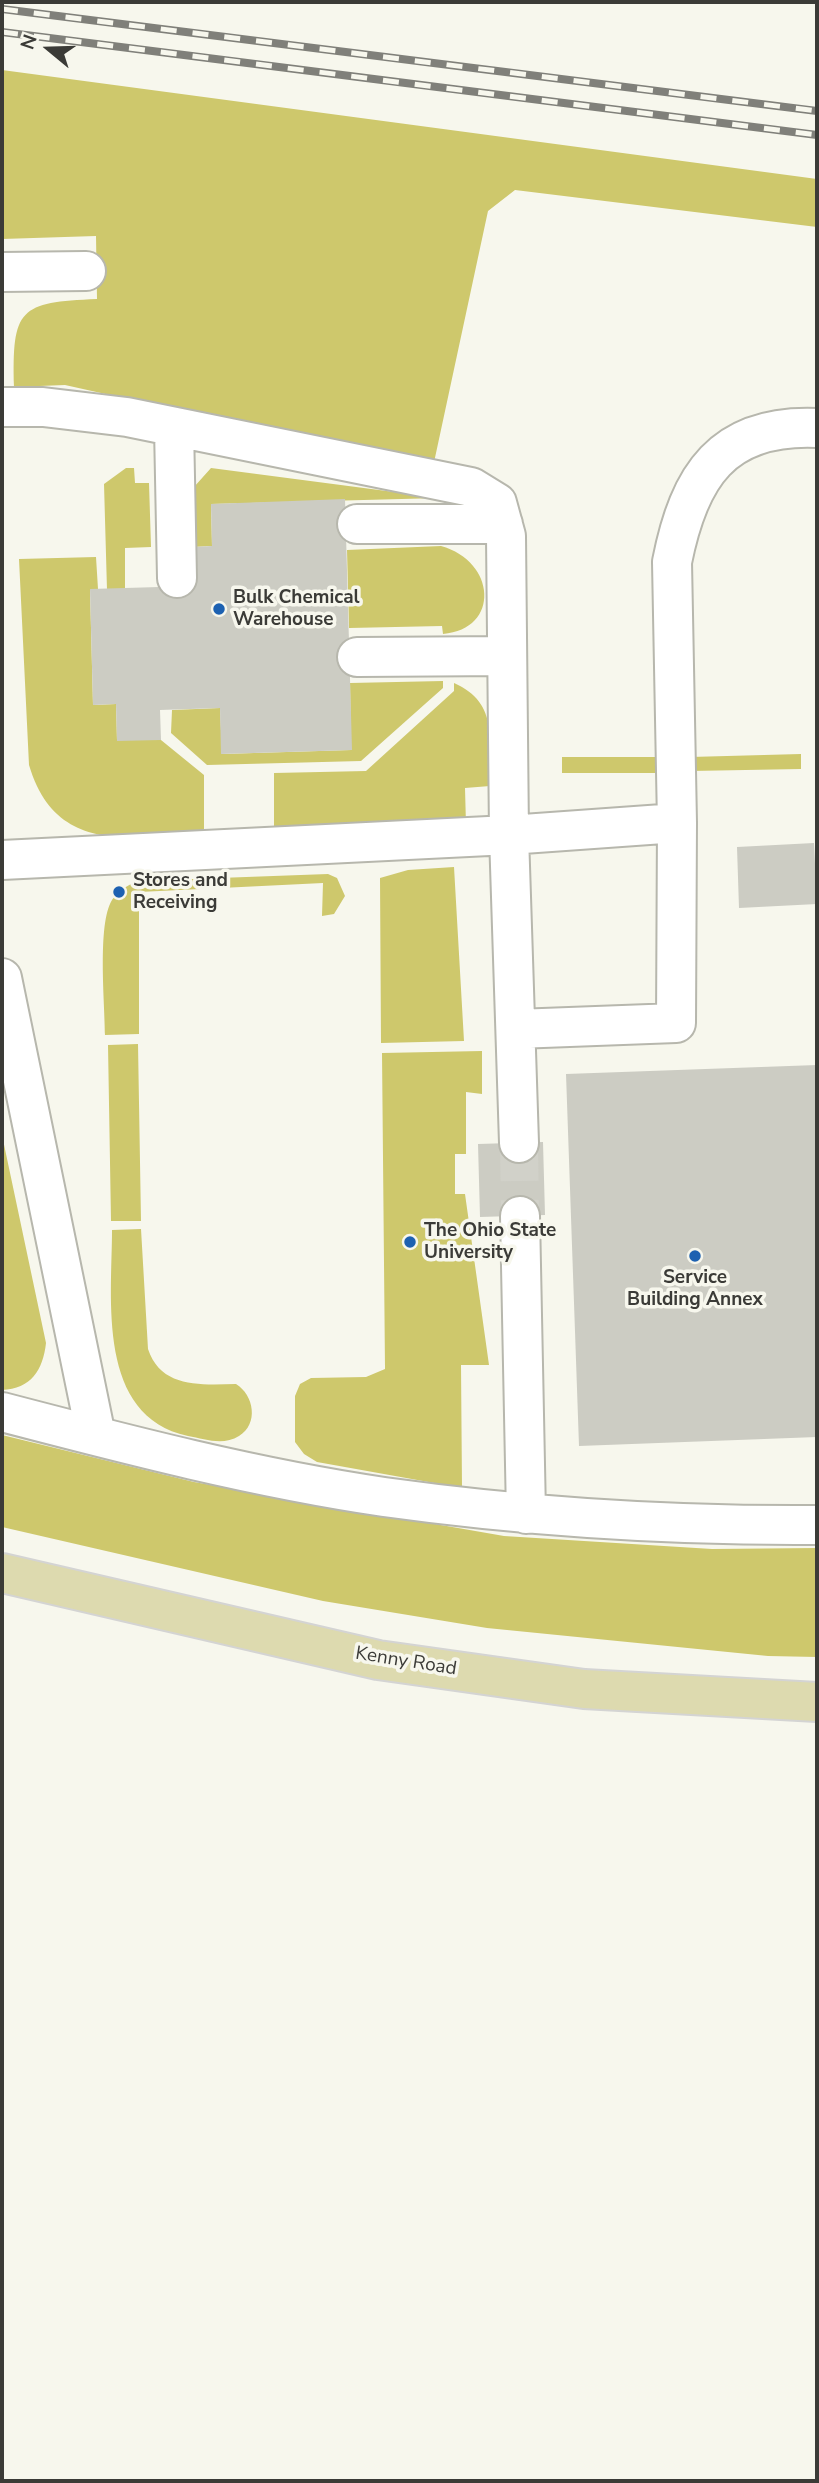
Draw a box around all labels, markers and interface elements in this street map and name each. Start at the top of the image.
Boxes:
north arrow [14,14,84,84]
text: N [15,31,44,53]
place label: Bulk Chemical Warehouse [233,587,360,631]
marker: Bulk Chemical Warehouse [211,601,227,617]
place label: Stores and Receiving [133,870,228,914]
marker: Stores and Receiving [111,884,127,900]
place label: The Ohio State University [424,1220,556,1264]
marker: The Ohio State University [402,1234,418,1250]
marker: Service Building Annex [687,1248,703,1264]
place label: Service Building Annex [627,1267,763,1311]
street label: Kenny Road [354,1643,458,1681]

